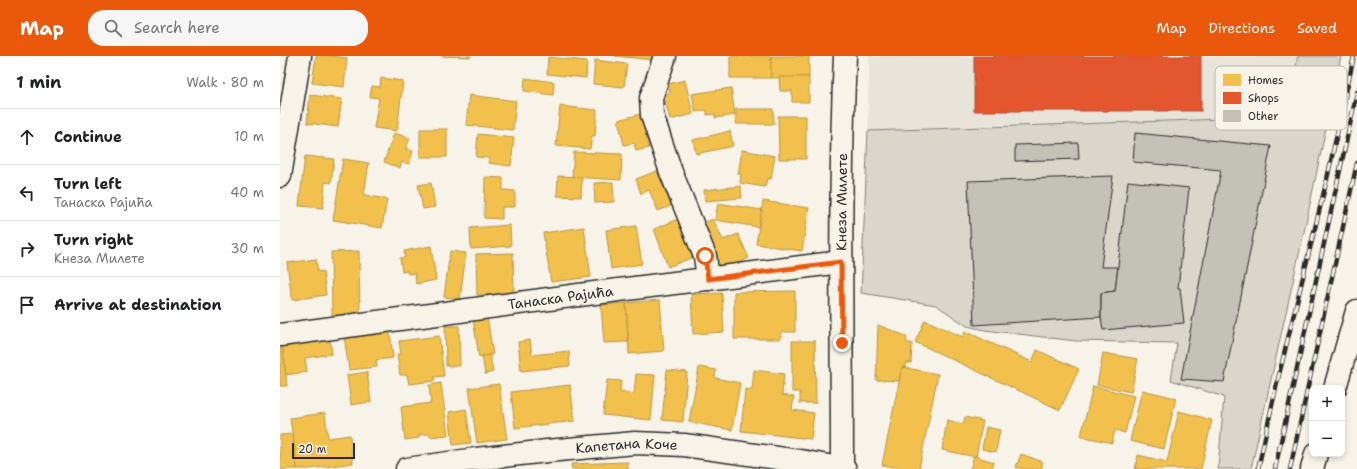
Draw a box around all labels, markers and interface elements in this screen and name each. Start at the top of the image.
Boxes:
search box [88,10,368,46]
text: Map [20,16,64,41]
icon: search [102,17,124,39]
text: Search here [134,18,220,38]
text: Map [1157,19,1187,37]
text: Directions [1209,19,1275,37]
text: Saved [1297,19,1337,37]
legend [1215,66,1347,130]
text: 1 min [16,71,61,93]
text: Homes [1248,73,1284,88]
text: Walk · 80 m [186,74,264,91]
text: Shops [1248,91,1279,106]
text: Other [1248,109,1279,124]
icon: ahead [16,126,38,148]
text: Continue [54,127,122,147]
text: 10 m [234,128,264,145]
street label: Кнеза Милете [832,153,851,251]
text: Turn left [54,174,122,194]
icon: left [16,182,38,204]
text: 40 m [230,184,264,201]
text: Танаска Рајића [54,194,153,211]
text: Turn right [54,230,134,250]
icon: right [16,238,38,260]
text: 30 m [230,240,264,257]
route start [696,247,714,265]
text: Кнеза Милете [54,250,145,267]
street label: Танаска Рајића [507,282,615,313]
icon: arrive [16,294,38,316]
text: Arrive at destination [54,295,222,315]
route end [833,334,851,352]
map controls [1309,385,1345,457]
button: + [1309,385,1345,421]
button: − [1309,421,1345,457]
street label: Капетана Коче [575,434,678,457]
scale bar [292,441,355,460]
text: 20 m [298,442,326,457]

